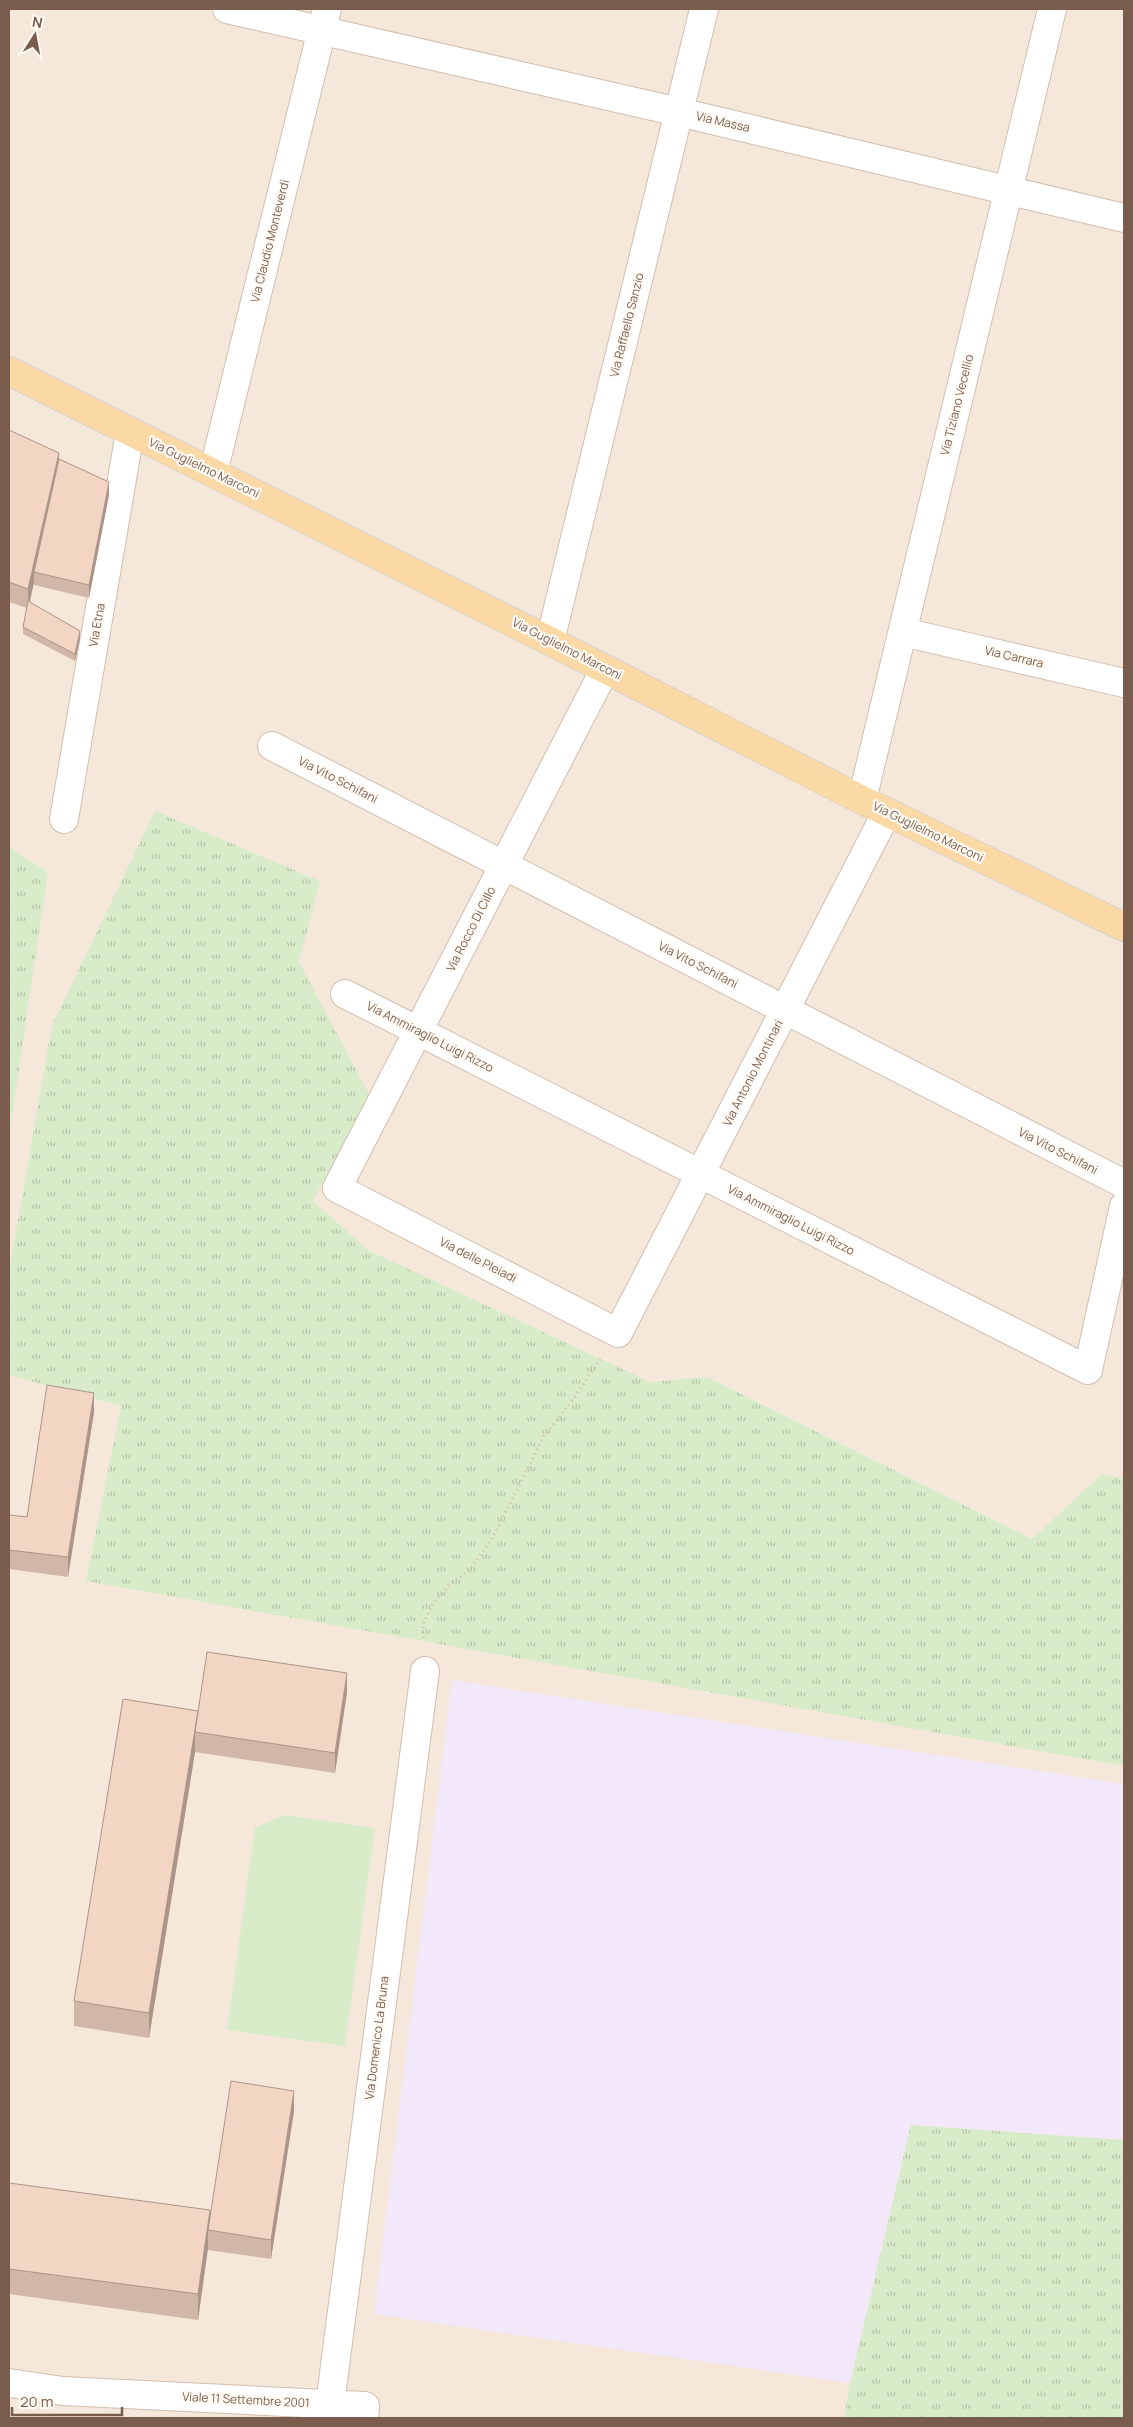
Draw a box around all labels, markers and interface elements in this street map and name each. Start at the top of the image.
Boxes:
north arrow [10,10,60,60]
text: N [31,11,44,32]
street label: Via Massa [694,107,752,136]
street label: Via Claudio Monteverdi [246,178,293,304]
street label: Via Raffaello Sanzio [605,271,648,379]
street label: Via Tiziano Vecellio [936,352,977,457]
street label: Via Guglielmo Marconi [146,433,262,502]
street label: Via Etna [84,602,109,648]
street label: Via Guglielmo Marconi [509,613,625,684]
street label: Via Carrara [983,641,1045,672]
street label: Via Vito Schifani [295,752,381,807]
street label: Via Guglielmo Marconi [870,797,986,866]
street label: Via Rocco Di Cillo [442,883,499,974]
street label: Via Vito Schifani [655,937,741,992]
street label: Via Ammiraglio Luigi Rizzo [364,997,497,1076]
street label: Via Antonio Montinari [718,1017,787,1129]
street label: Via Vito Schifani [1015,1123,1101,1178]
street label: Via Ammiraglio Luigi Rizzo [725,1180,858,1259]
street label: Via delle Pleiadi [437,1233,520,1286]
street label: Via Domenico La Bruna [360,1975,393,2101]
scale bar [12,2384,122,2416]
street label: Viale 11 Settembre 2001 [182,2388,310,2411]
text: 20 m [20,2391,53,2412]

